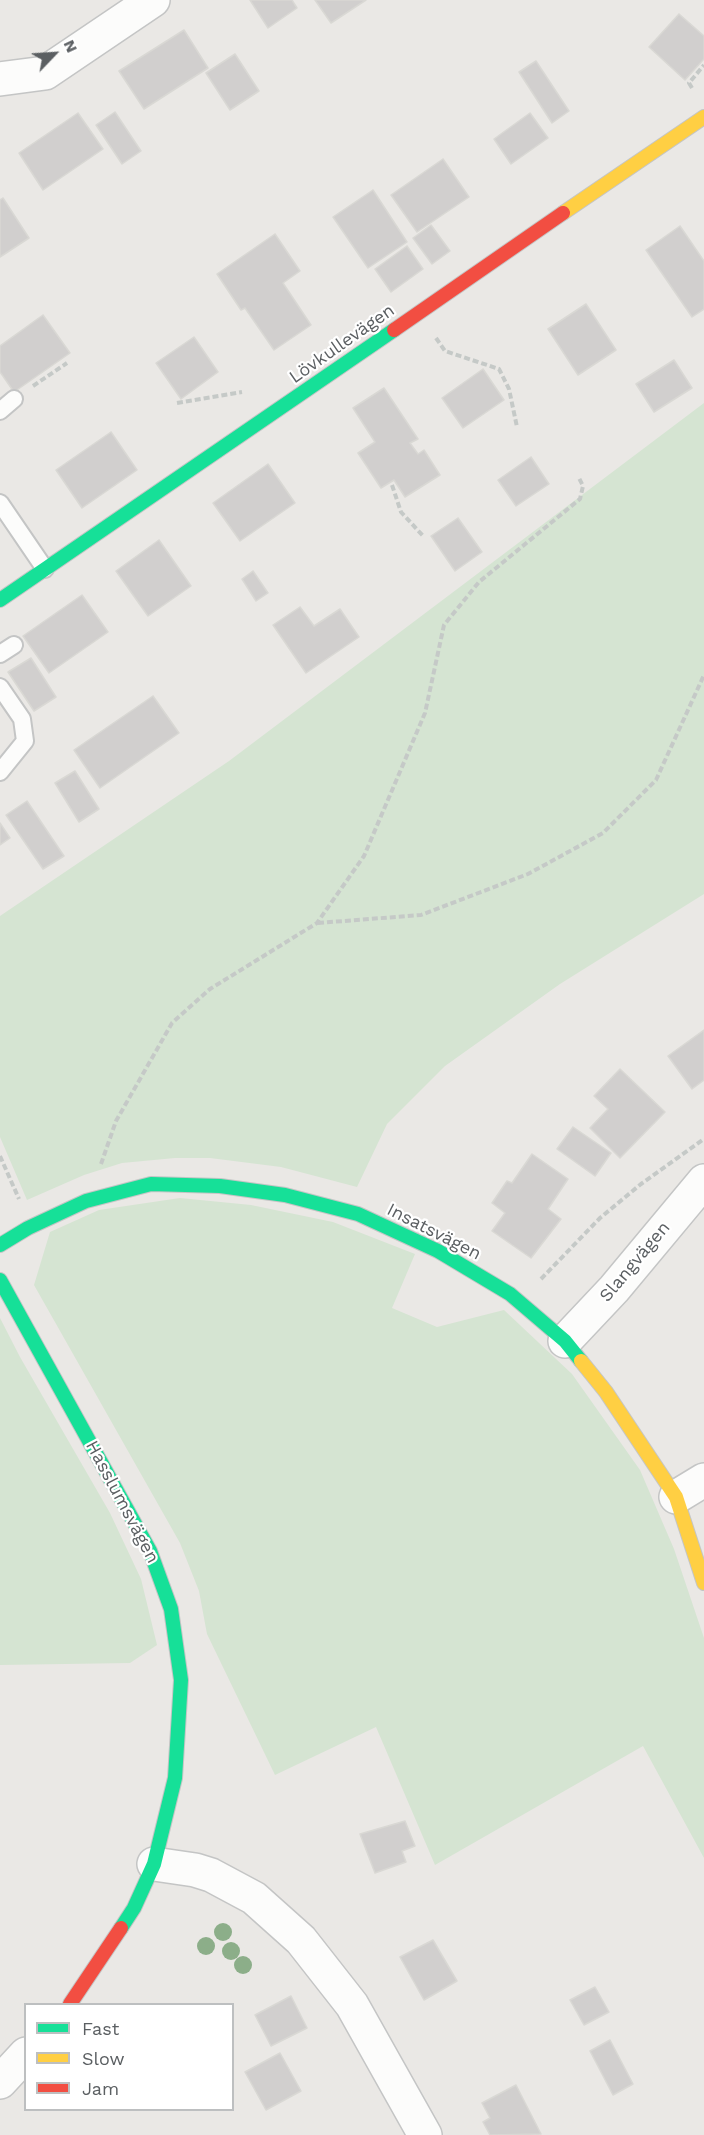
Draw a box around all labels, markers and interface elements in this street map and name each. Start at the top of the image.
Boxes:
north arrow [24,24,84,84]
text: N [60,37,82,56]
street label: Lövkullevägen [285,300,399,388]
street label: Insatsvägen [383,1199,485,1265]
street label: Slangvägen [595,1217,675,1307]
street label: Hasslumsvägen [81,1437,163,1567]
legend [24,2003,234,2111]
text: Fast [82,2018,119,2039]
text: Slow [82,2048,125,2069]
text: Jam [82,2078,119,2099]

